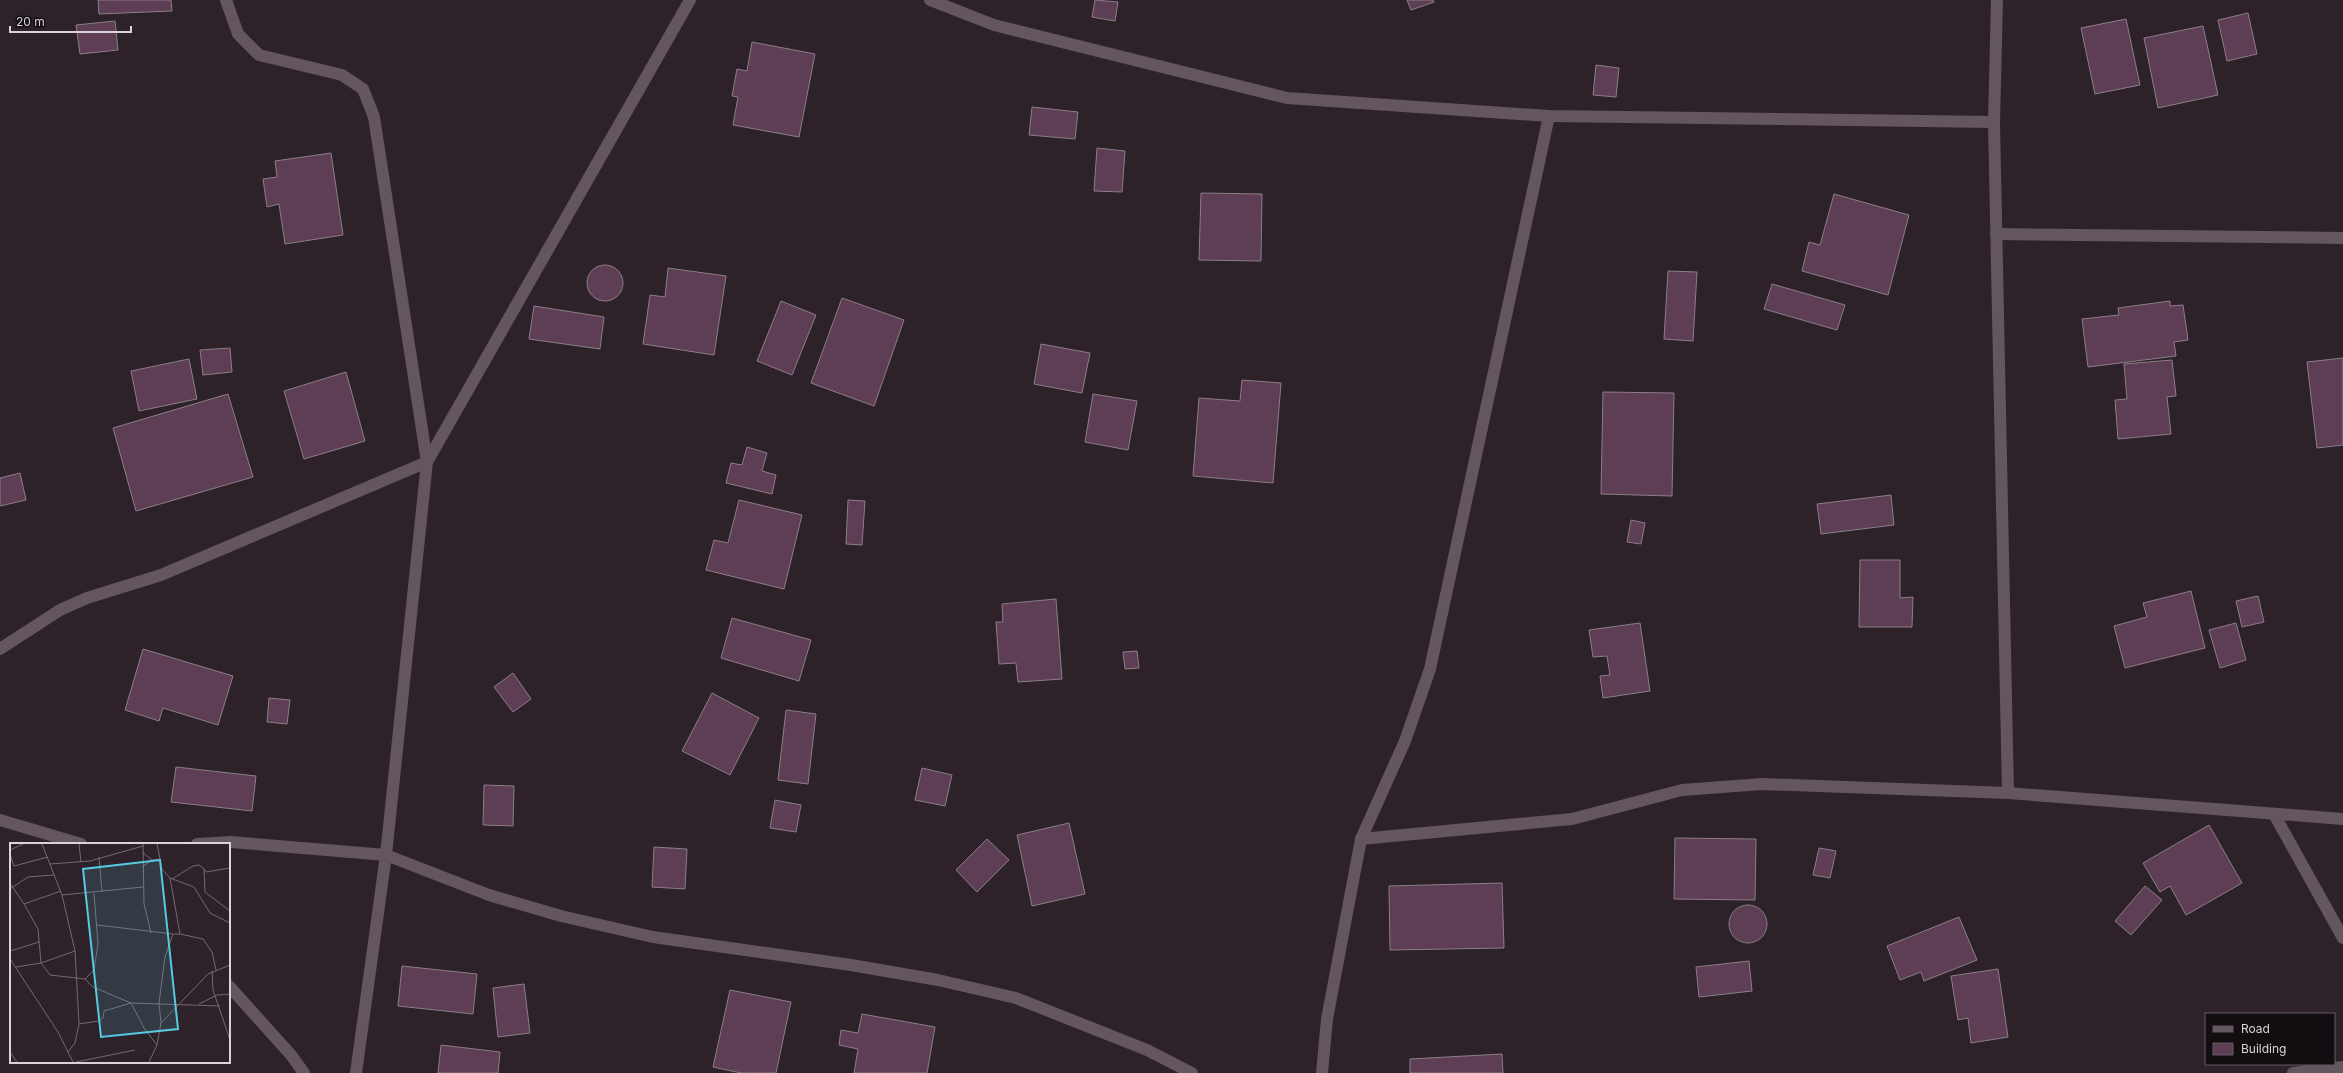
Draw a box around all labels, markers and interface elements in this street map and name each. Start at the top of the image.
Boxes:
scale bar [10,8,131,34]
text: 20 m [16,14,45,29]
inset map [10,843,230,1063]
legend [2205,1013,2335,1065]
text: Road [2241,1021,2270,1036]
text: Building [2241,1041,2286,1056]

